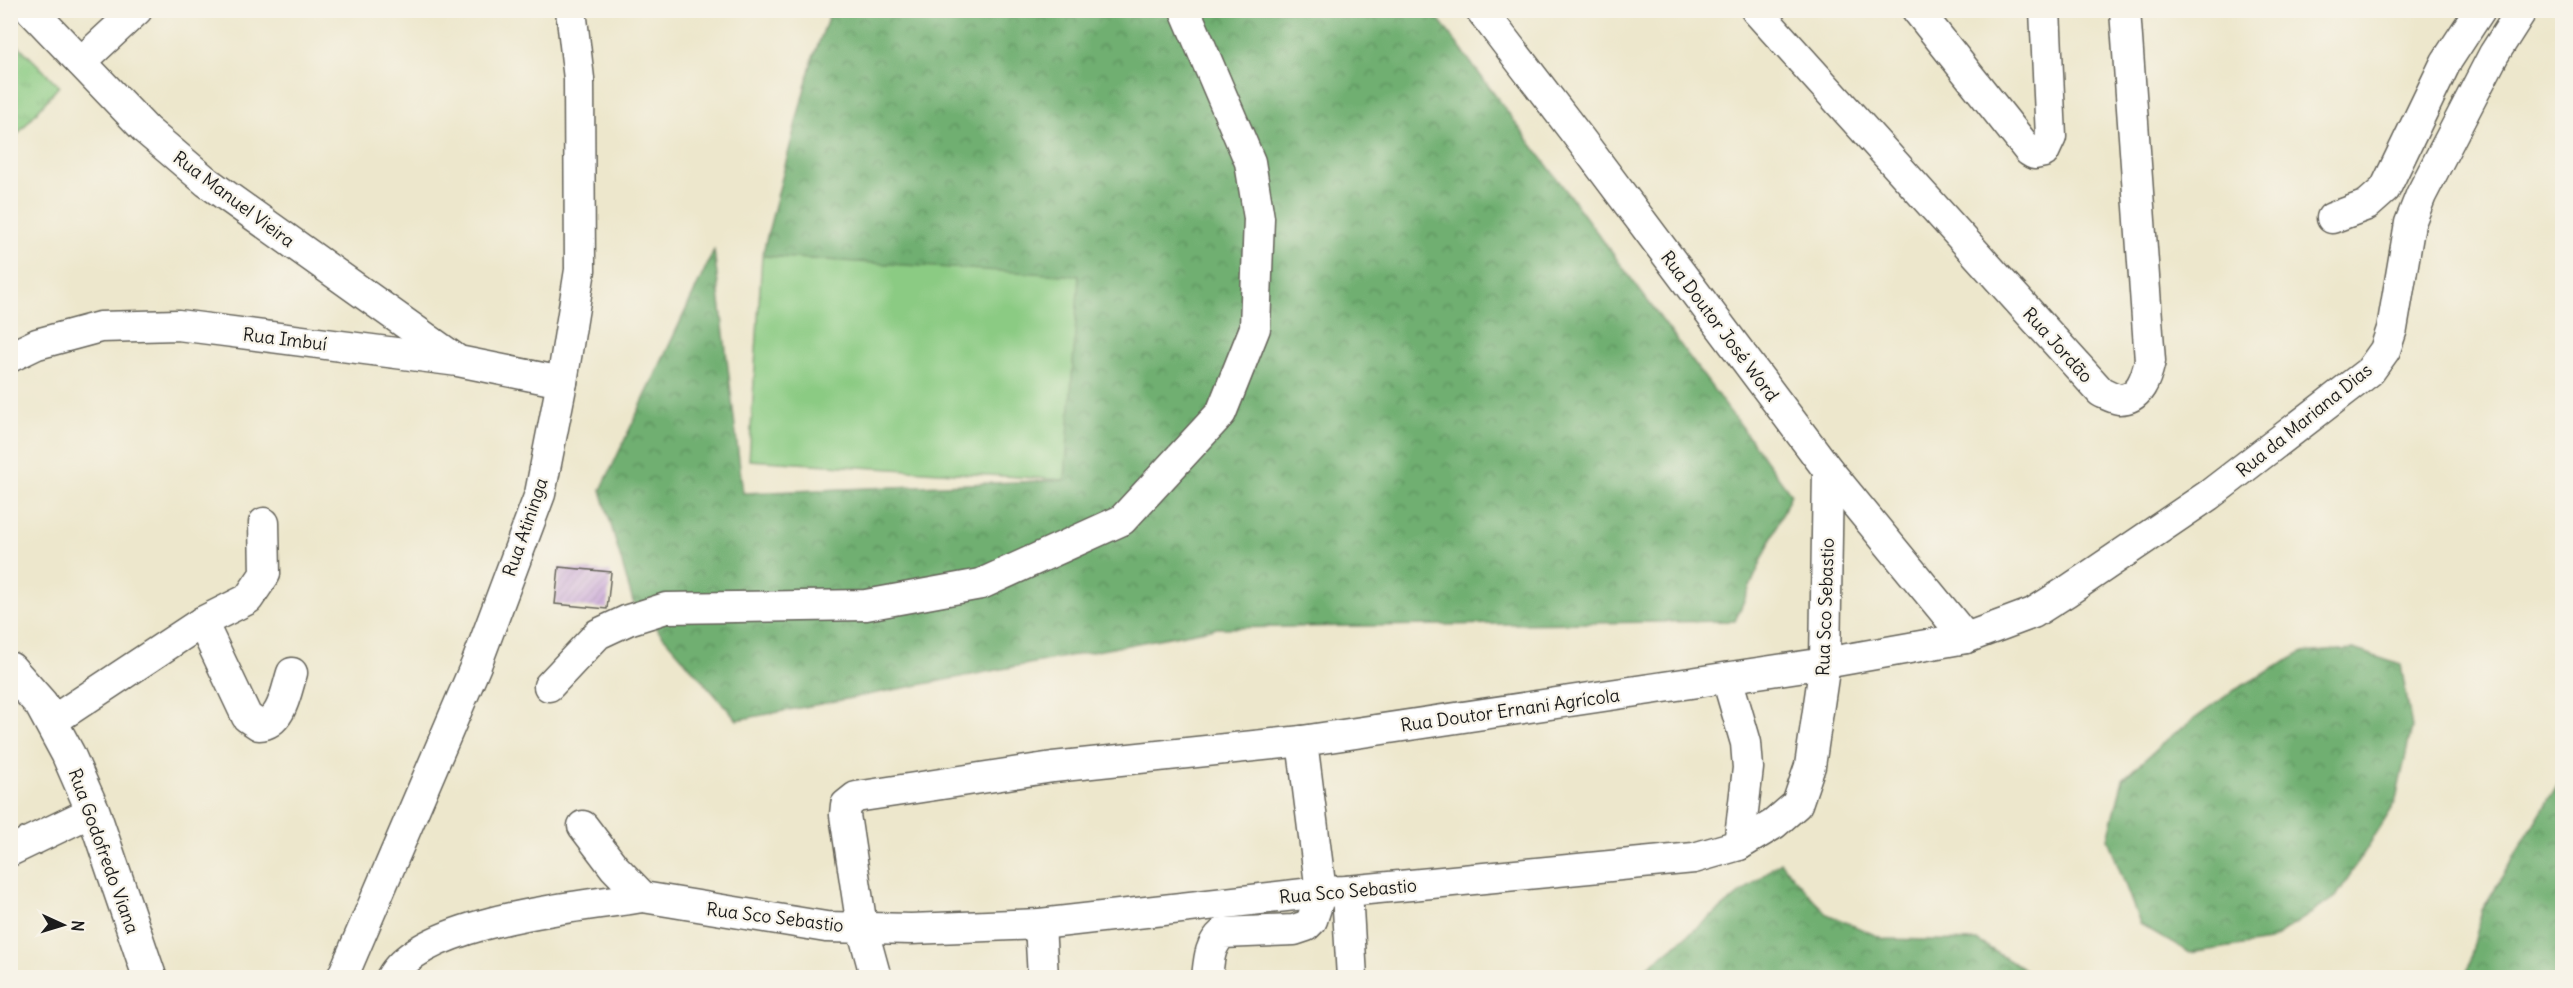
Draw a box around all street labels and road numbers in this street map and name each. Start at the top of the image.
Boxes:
street label: Rua Manuel Vieira [169,146,299,252]
street label: Rua Doutor José Word [1656,246,1784,406]
street label: Rua Jordão [2018,303,2098,387]
street label: Rua Imbuí [242,322,328,356]
street label: Rua da Mariana Dias [2231,358,2377,482]
street label: Rua Atininga [497,475,553,579]
street label: Rua Sco Sebastio [1811,538,1839,676]
street label: Rua Doutor Ernani Agrícola [1399,683,1621,737]
street label: Rua Godofredo Viana [63,765,145,937]
street label: Rua Sco Sebastio [1278,874,1418,908]
street label: Rua Sco Sebastio [705,897,845,937]

